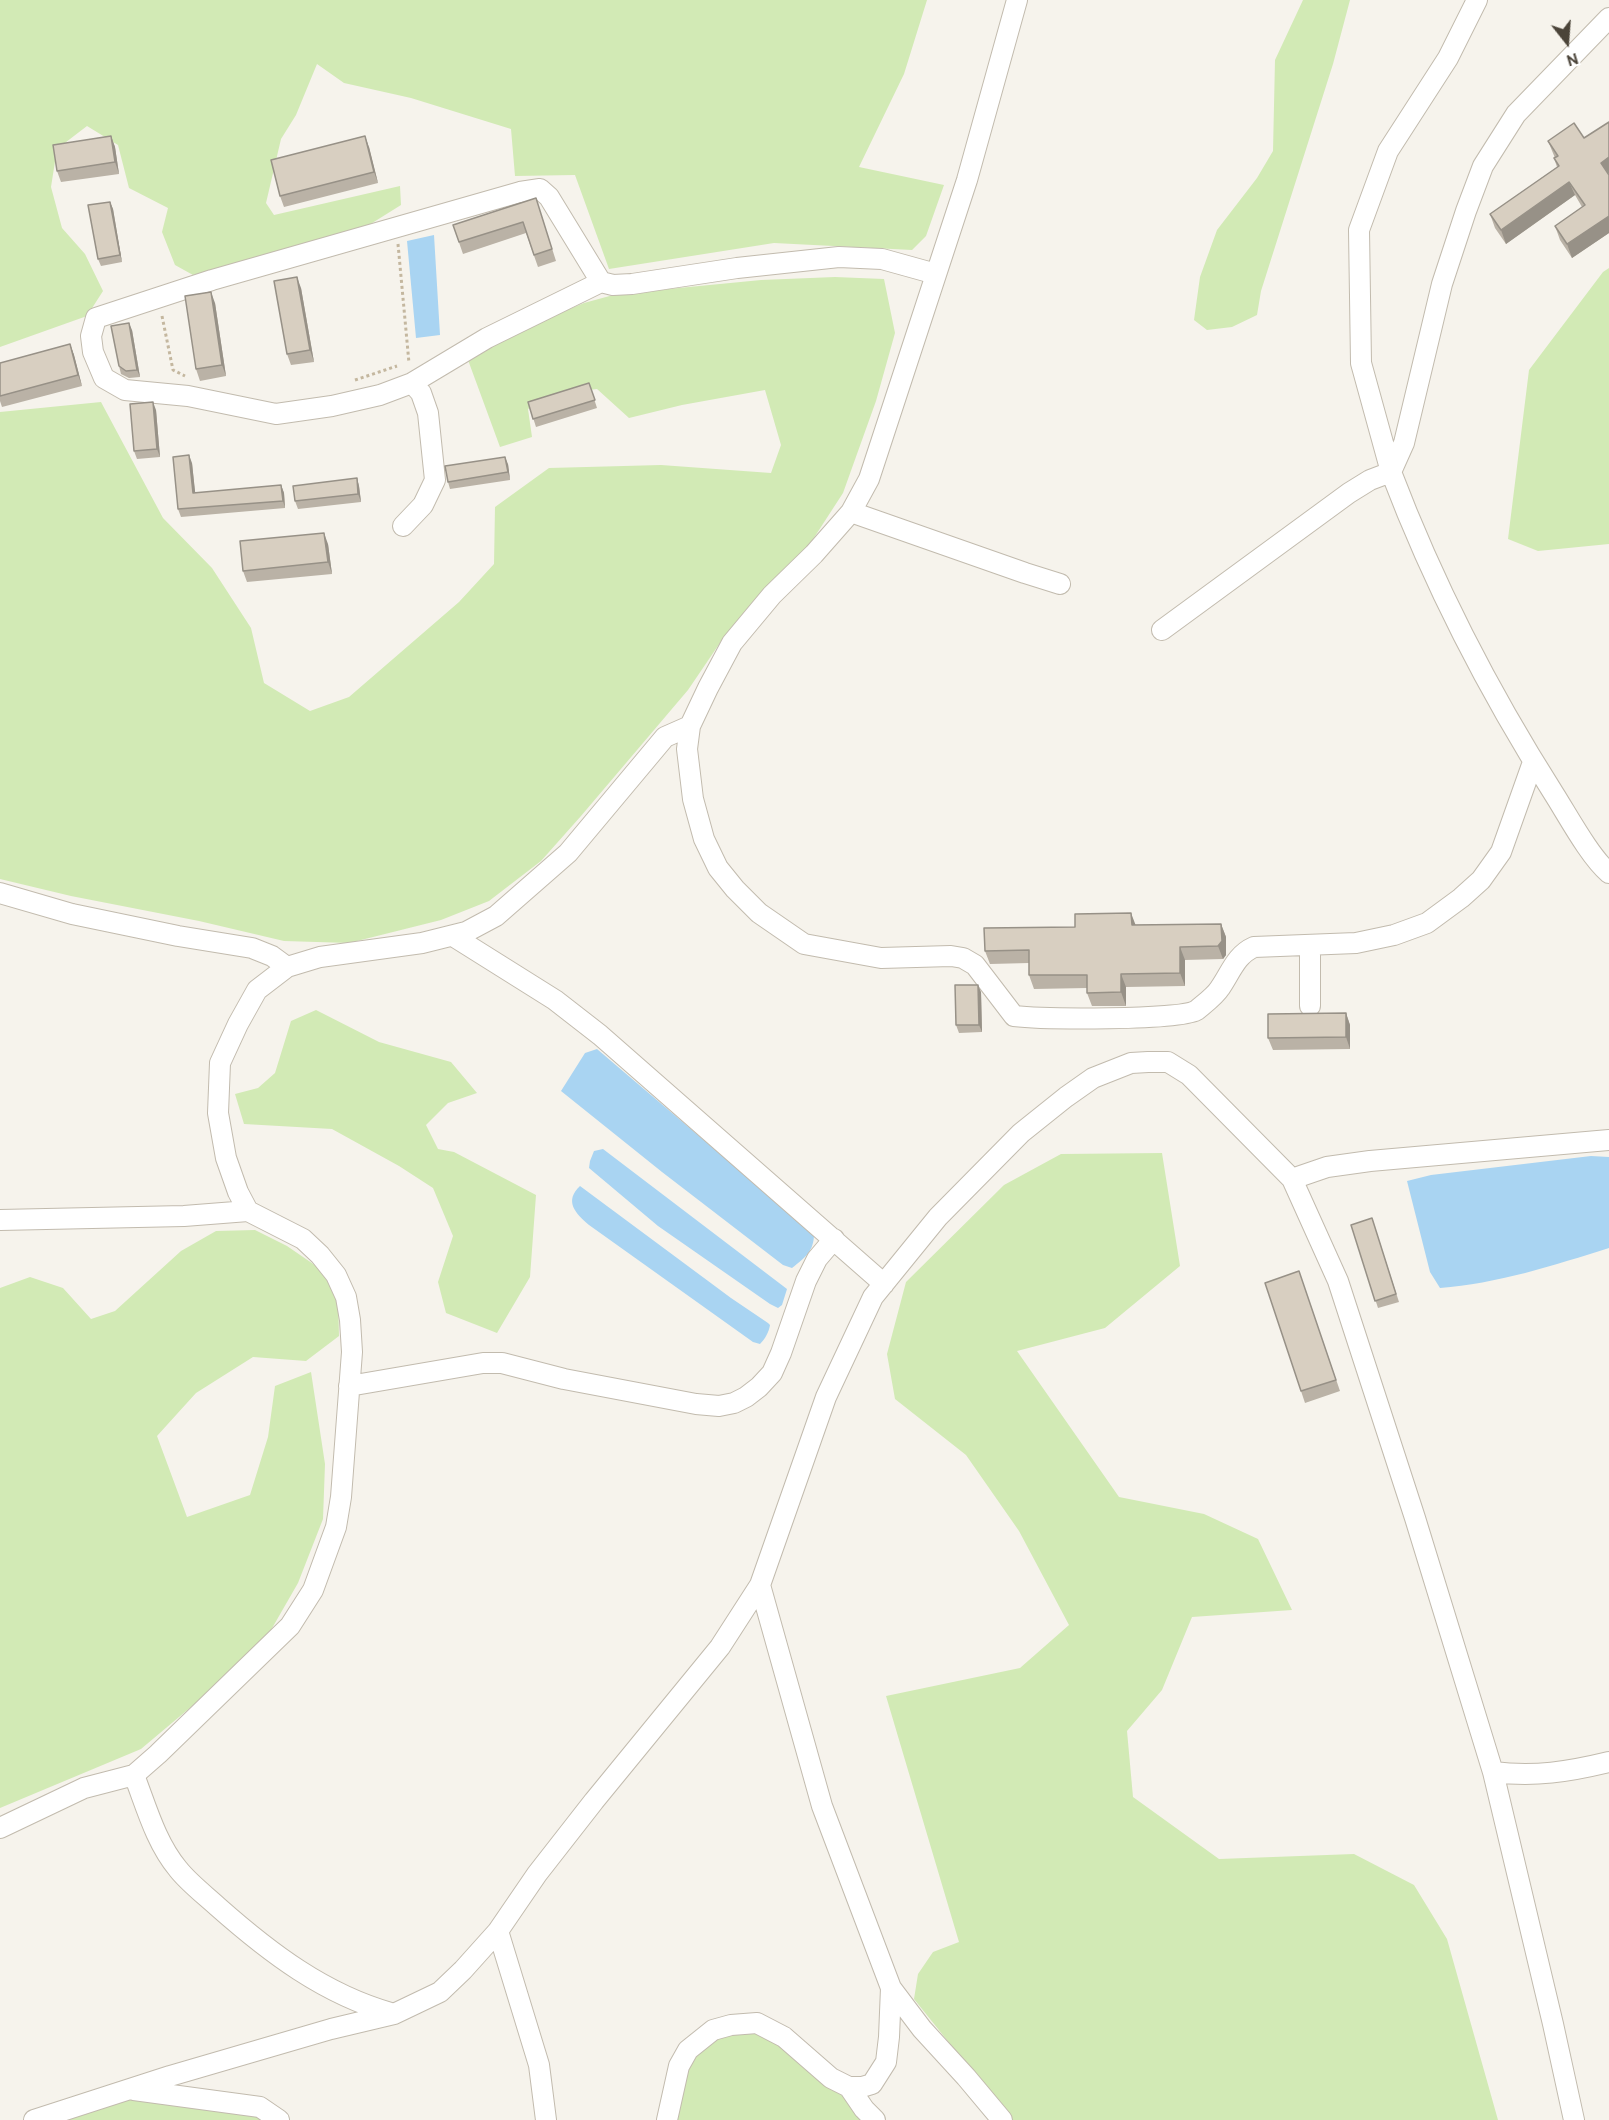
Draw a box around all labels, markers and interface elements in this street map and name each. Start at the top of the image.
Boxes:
north arrow [1537,12,1597,72]
text: N [1564,49,1581,70]

